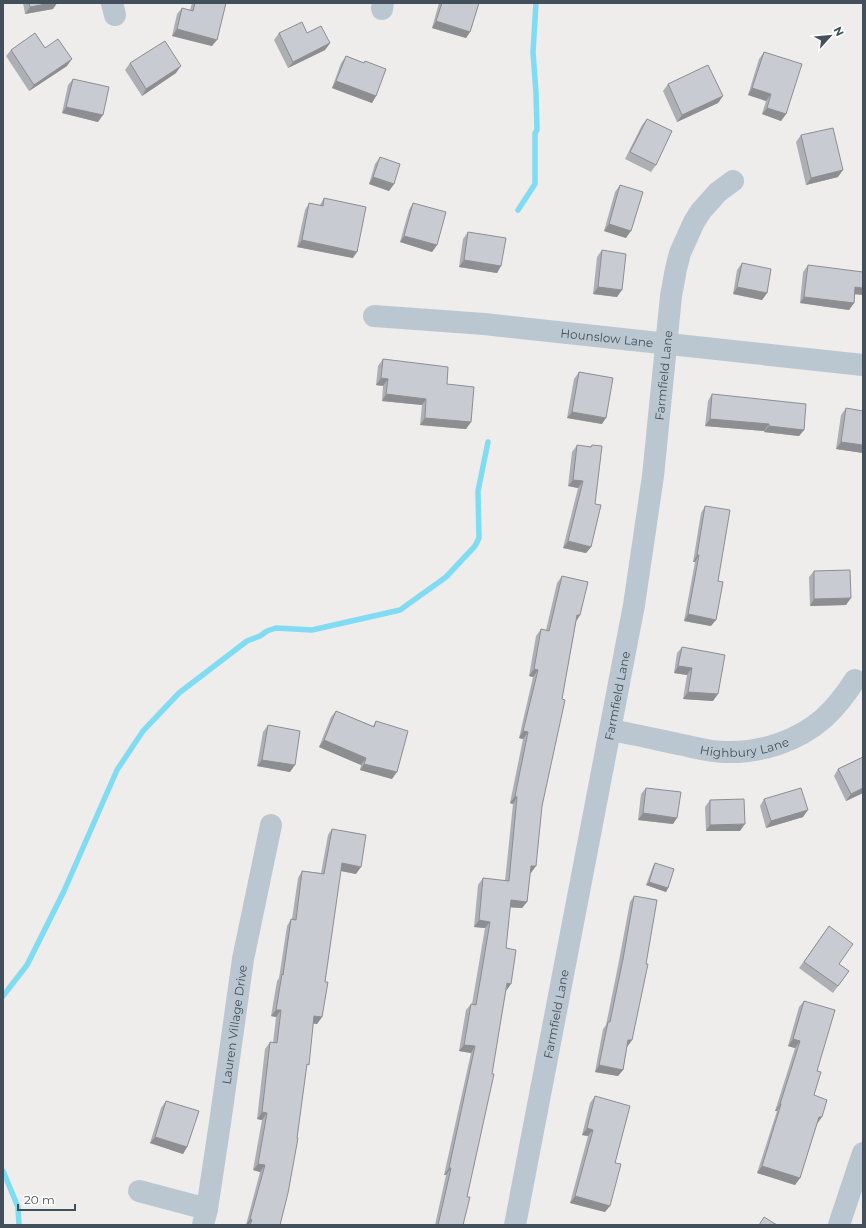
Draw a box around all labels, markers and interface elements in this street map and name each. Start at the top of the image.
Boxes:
north arrow [810,16,850,56]
text: N [831,24,847,39]
street label: Hounslow Lane [560,325,654,350]
street label: Farmfield Lane [651,329,675,421]
street label: Farmfield Lane [601,650,632,742]
street label: Highbury Lane [699,733,791,760]
street label: Lauren Village Drive [218,964,250,1085]
street label: Farmfield Lane [540,968,571,1060]
scale bar [18,1186,75,1212]
text: 20 m [24,1192,55,1207]

